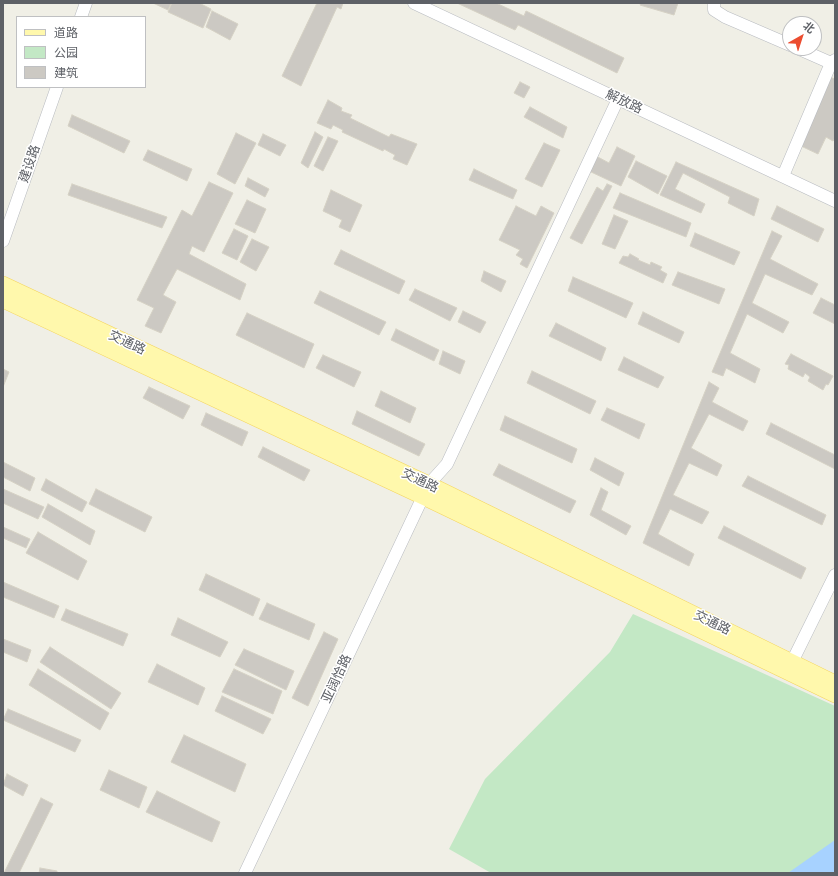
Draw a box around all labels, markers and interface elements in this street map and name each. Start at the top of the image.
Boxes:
legend [16,16,146,88]
north arrow [782,16,822,56]
text: 北 [800,18,818,36]
text: 道路 [54,24,78,41]
text: 公园 [54,44,78,61]
text: 建筑 [54,64,78,81]
street label: 解放路 [603,87,645,117]
street label: 建设路 [16,143,44,185]
street label: 交通路 [106,328,148,358]
street label: 交通路 [399,466,441,496]
street label: 交通路 [691,607,733,639]
street label: 亚阔恰路 [319,652,355,706]

